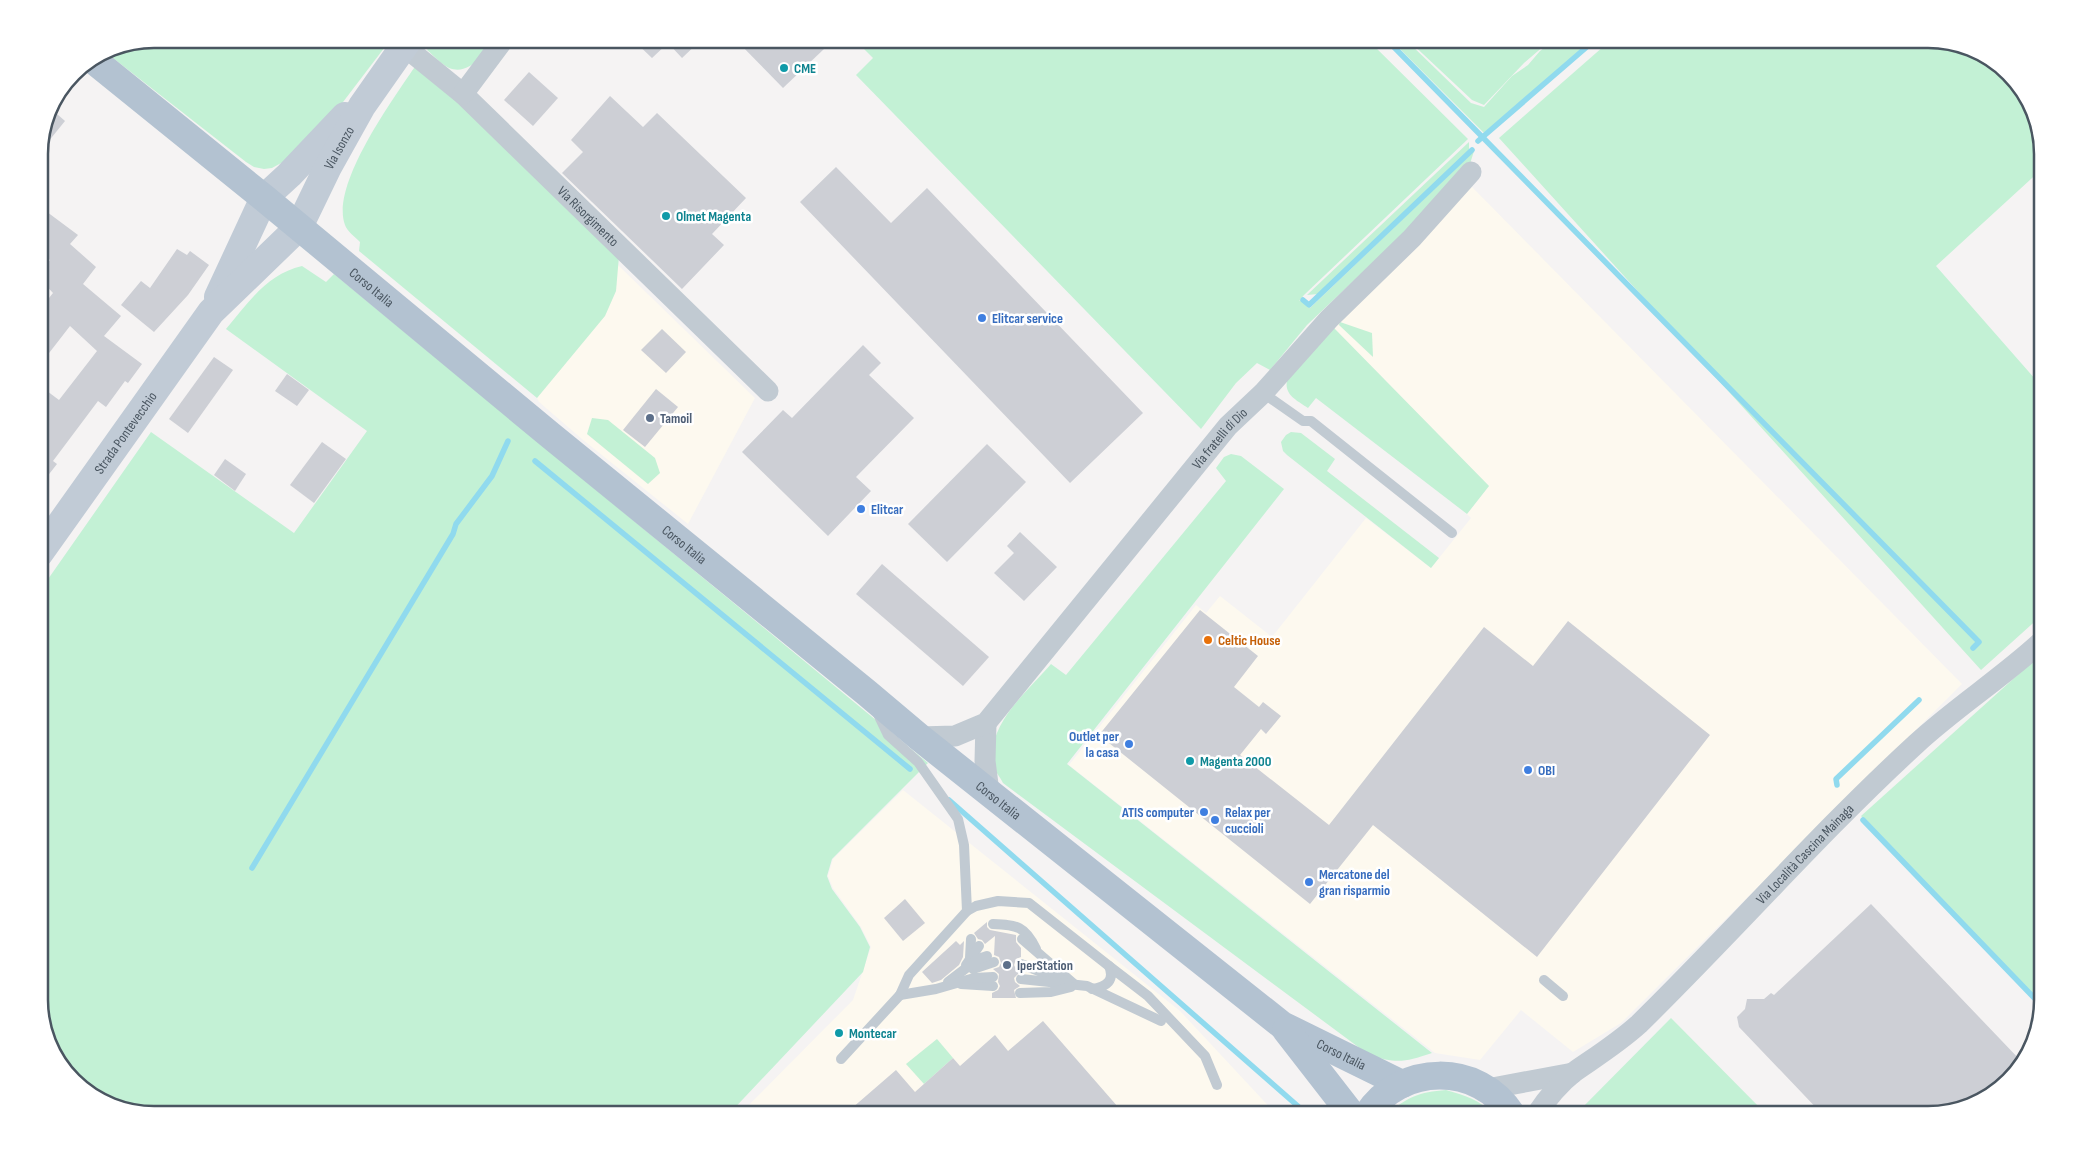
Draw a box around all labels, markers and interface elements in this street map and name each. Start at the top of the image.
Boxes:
place label: CME [794,60,816,77]
marker: CME [778,62,790,74]
street label: Via Isonzo [320,123,358,172]
street label: Via Risorgimento [554,182,623,250]
place label: Olmet Magenta [676,208,751,225]
marker: Olmet Magenta [660,210,672,222]
street label: Corso Italia [346,264,397,311]
place label: Elitcar service [992,310,1063,327]
marker: Elitcar service [976,312,988,324]
street label: Strada Pontevecchio [90,388,160,477]
street label: Via fratelli di Dio [1188,404,1251,472]
place label: Tamoil [660,410,692,427]
marker: Tamoil [644,412,656,424]
place label: Elitcar [871,501,904,518]
marker: Elitcar [855,503,867,515]
street label: Corso Italia [659,521,710,568]
place label: Celtic House [1218,632,1281,649]
marker: Celtic House [1202,634,1214,646]
place label: Outlet per la casa [1069,728,1120,761]
marker: Outlet per la casa [1123,738,1135,750]
place label: Magenta 2000 [1200,753,1272,770]
marker: Magenta 2000 [1184,755,1196,767]
place label: OBI [1538,762,1555,779]
marker: OBI [1522,764,1534,776]
street label: Corso Italia [973,777,1025,823]
street label: Via Località Cascina Mainaga [1752,800,1857,907]
place label: ATIS computer [1121,804,1195,821]
place label: Relax per cuccioli [1225,804,1271,837]
marker: ATIS computer [1198,806,1210,818]
marker: Relax per cuccioli [1209,814,1221,826]
place label: Mercatone del gran risparmio [1319,866,1390,899]
marker: Mercatone del gran risparmio [1303,876,1315,888]
place label: IperStation [1017,957,1073,974]
marker: IperStation [1001,959,1013,971]
place label: Montecar [849,1025,897,1042]
marker: Montecar [833,1027,845,1039]
street label: Corso Italia [1314,1035,1369,1073]

